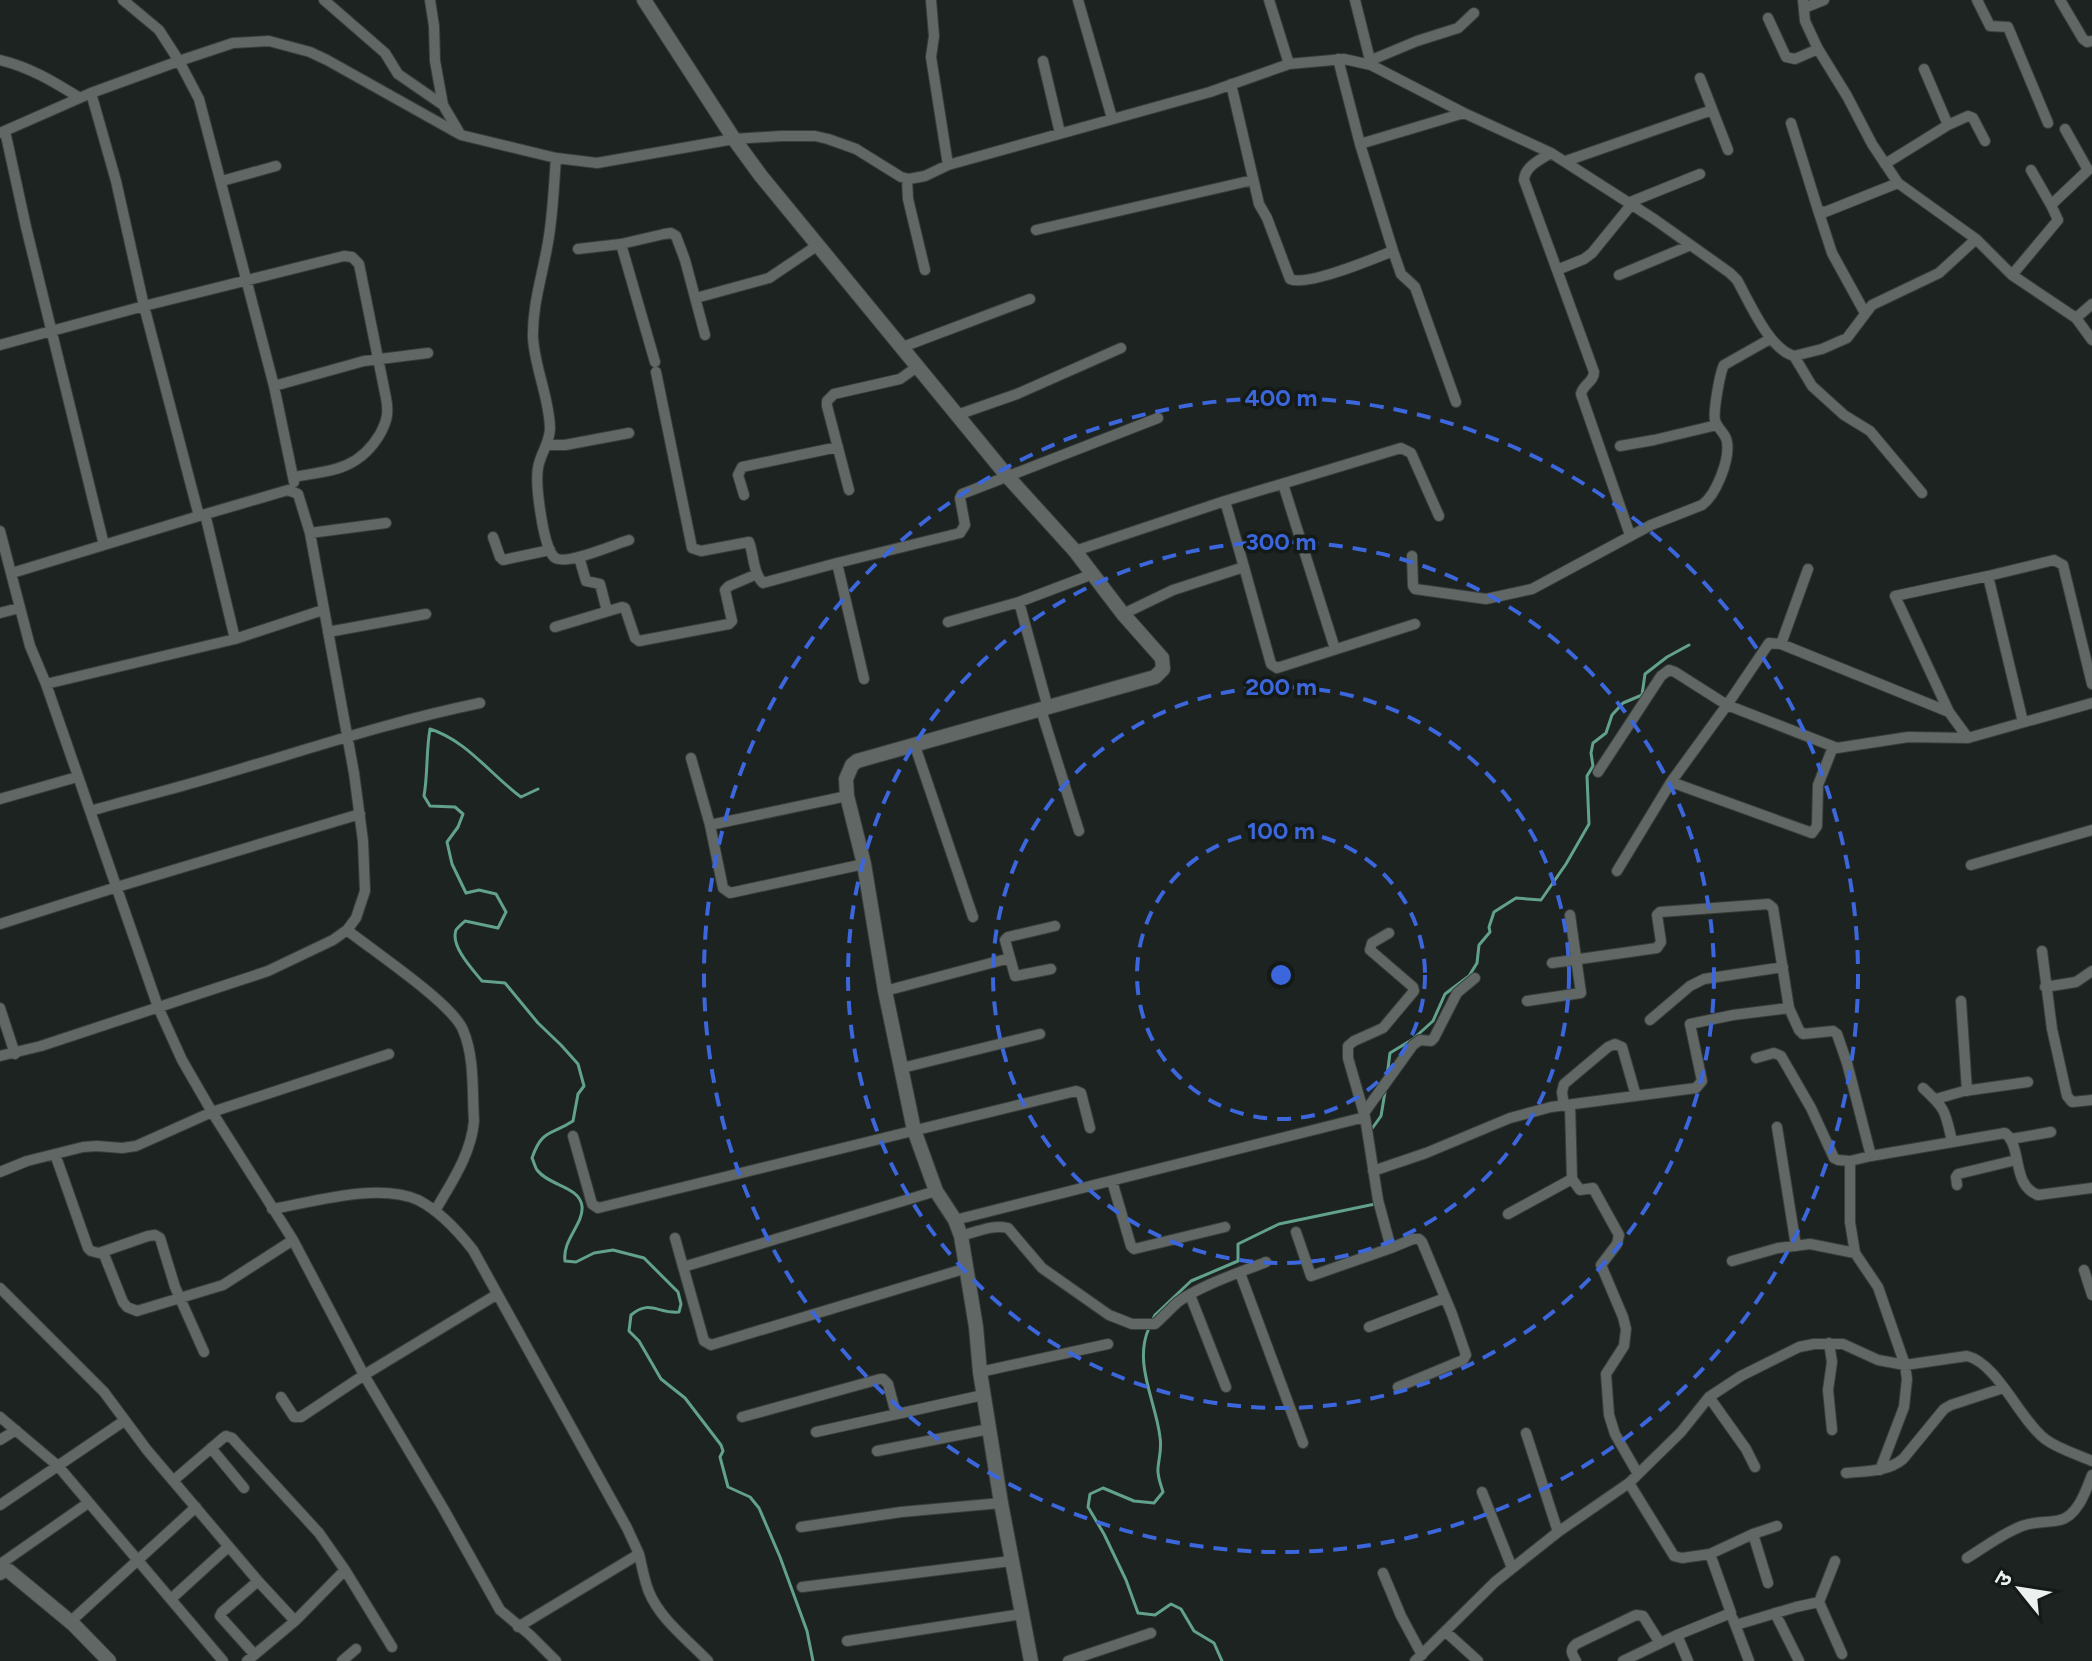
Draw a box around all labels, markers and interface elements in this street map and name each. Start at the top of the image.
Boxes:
text: 400 m [1245,383,1317,412]
text: 300 m [1245,527,1317,556]
text: 200 m [1245,672,1317,701]
text: 100 m [1247,816,1315,845]
centre of rings [1267,961,1295,989]
north arrow [1980,1549,2060,1629]
text: उ [1988,1566,2019,1592]

